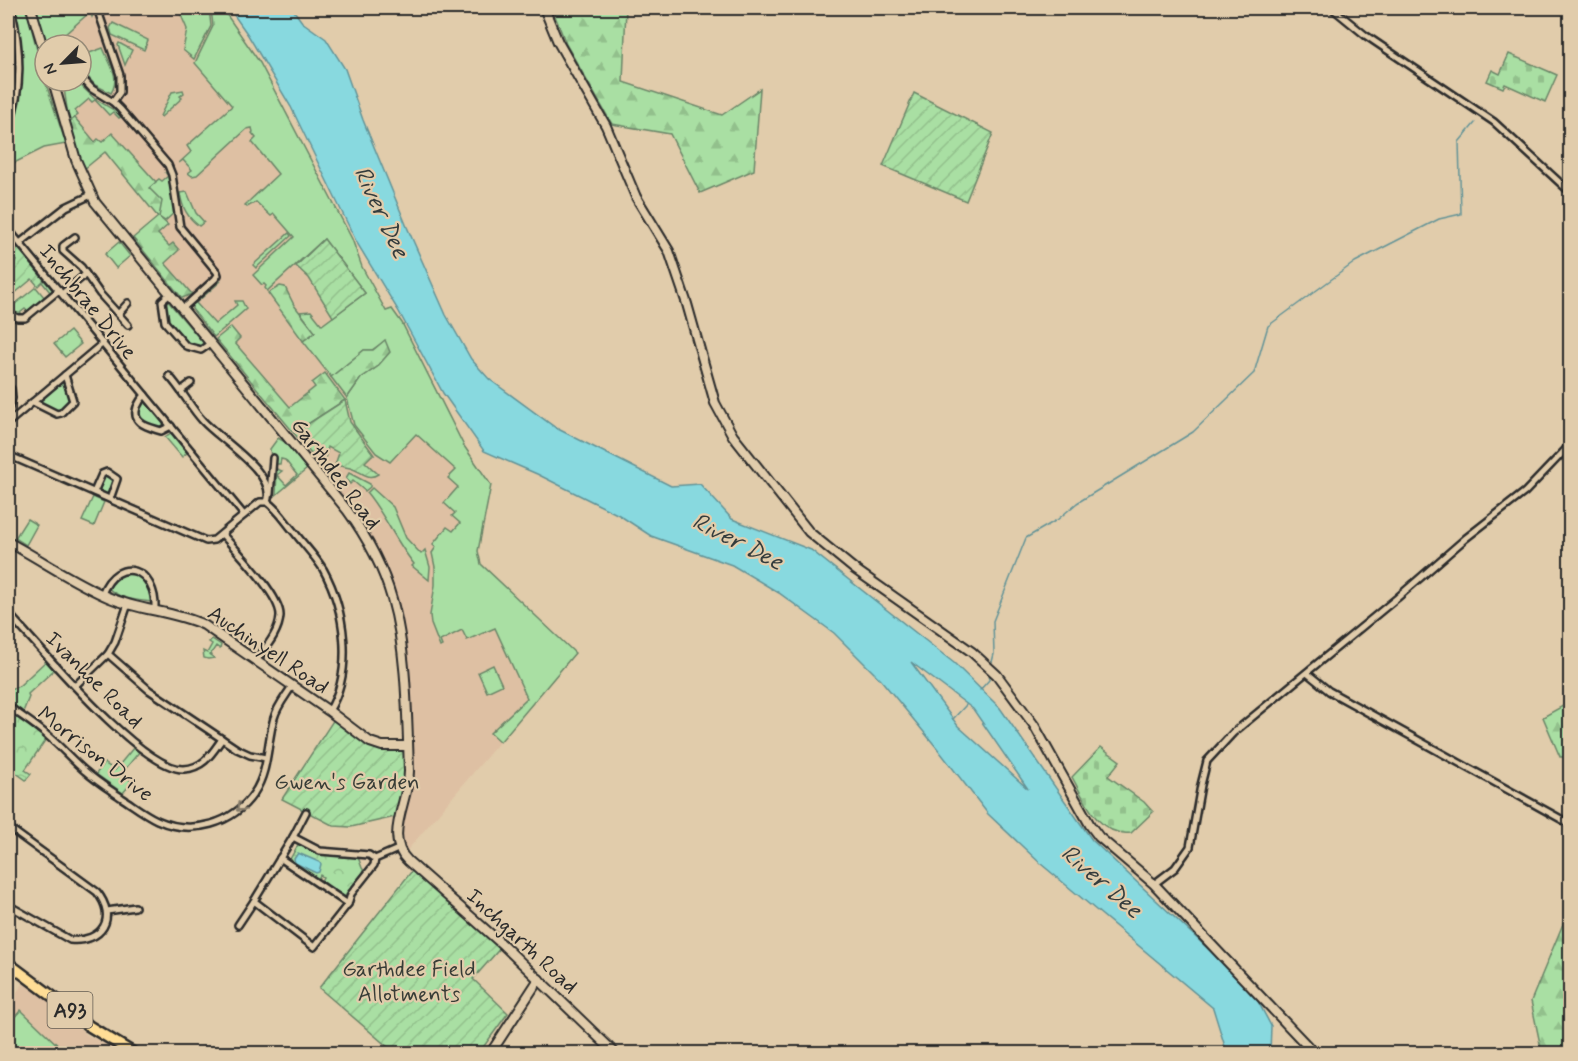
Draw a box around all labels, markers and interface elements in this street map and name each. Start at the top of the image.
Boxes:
north arrow [33,33,93,93]
text: N [39,59,63,78]
water label: River Dee [346,162,416,265]
street label: Inchbrae Drive [32,239,143,366]
street label: Garthdee Road [284,413,387,536]
water label: River Dee [687,506,789,579]
street label: Auchinyell Road [202,600,334,702]
street label: Ivanhoe Road [39,626,148,735]
street label: Morrison Drive [31,700,159,809]
park label: Gwen's Garden [274,769,420,797]
one-way arrow [236,801,247,812]
water label: River Dee [1054,838,1149,927]
street label: Inchgarth Road [459,883,583,1001]
park label: Garthdee Field Allotments [342,956,476,1009]
road number: A93 [48,992,92,1028]

